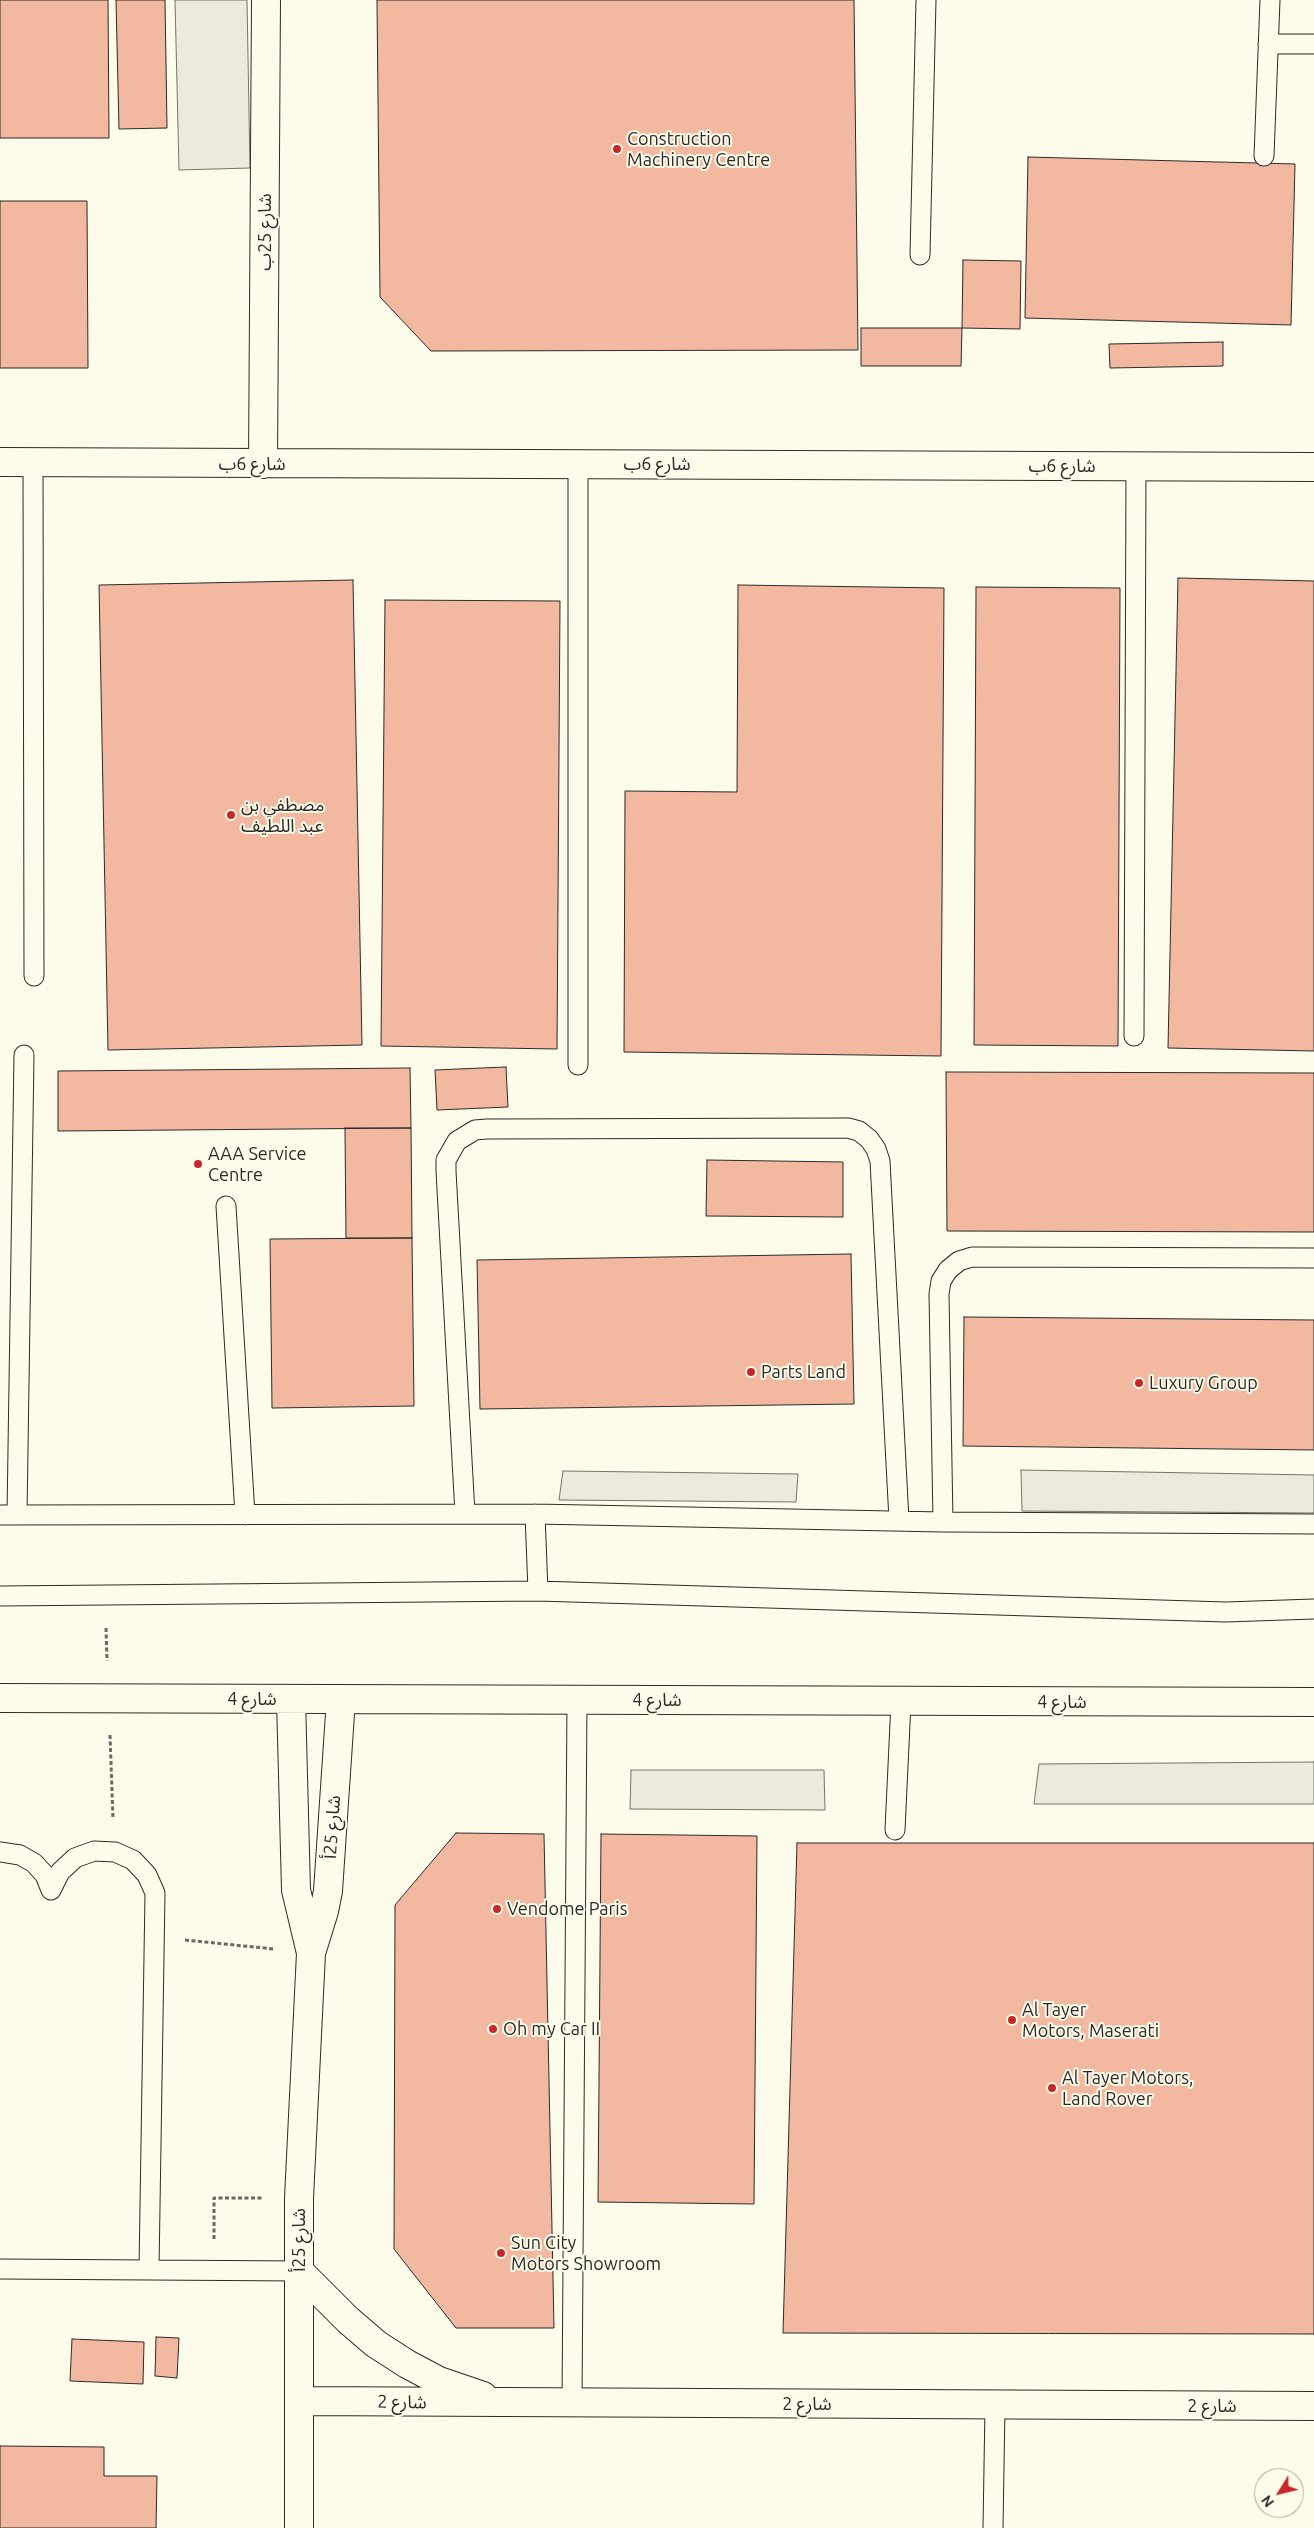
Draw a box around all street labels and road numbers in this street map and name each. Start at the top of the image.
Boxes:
street label: شارع 25ب [254,193,276,271]
street label: شارع 6ب [218,453,286,475]
street label: شارع 6ب [623,453,691,475]
street label: شارع 6ب [1028,455,1096,477]
street label: شارع 4 [227,1688,277,1710]
street label: شارع 4 [632,1689,682,1711]
street label: شارع 4 [1037,1691,1087,1713]
street label: شارع 25أ [319,1794,345,1860]
street label: شارع 25أ [288,2208,310,2272]
street label: شارع 2 [377,2391,427,2413]
street label: شارع 2 [782,2393,832,2415]
street label: شارع 2 [1187,2395,1237,2417]

